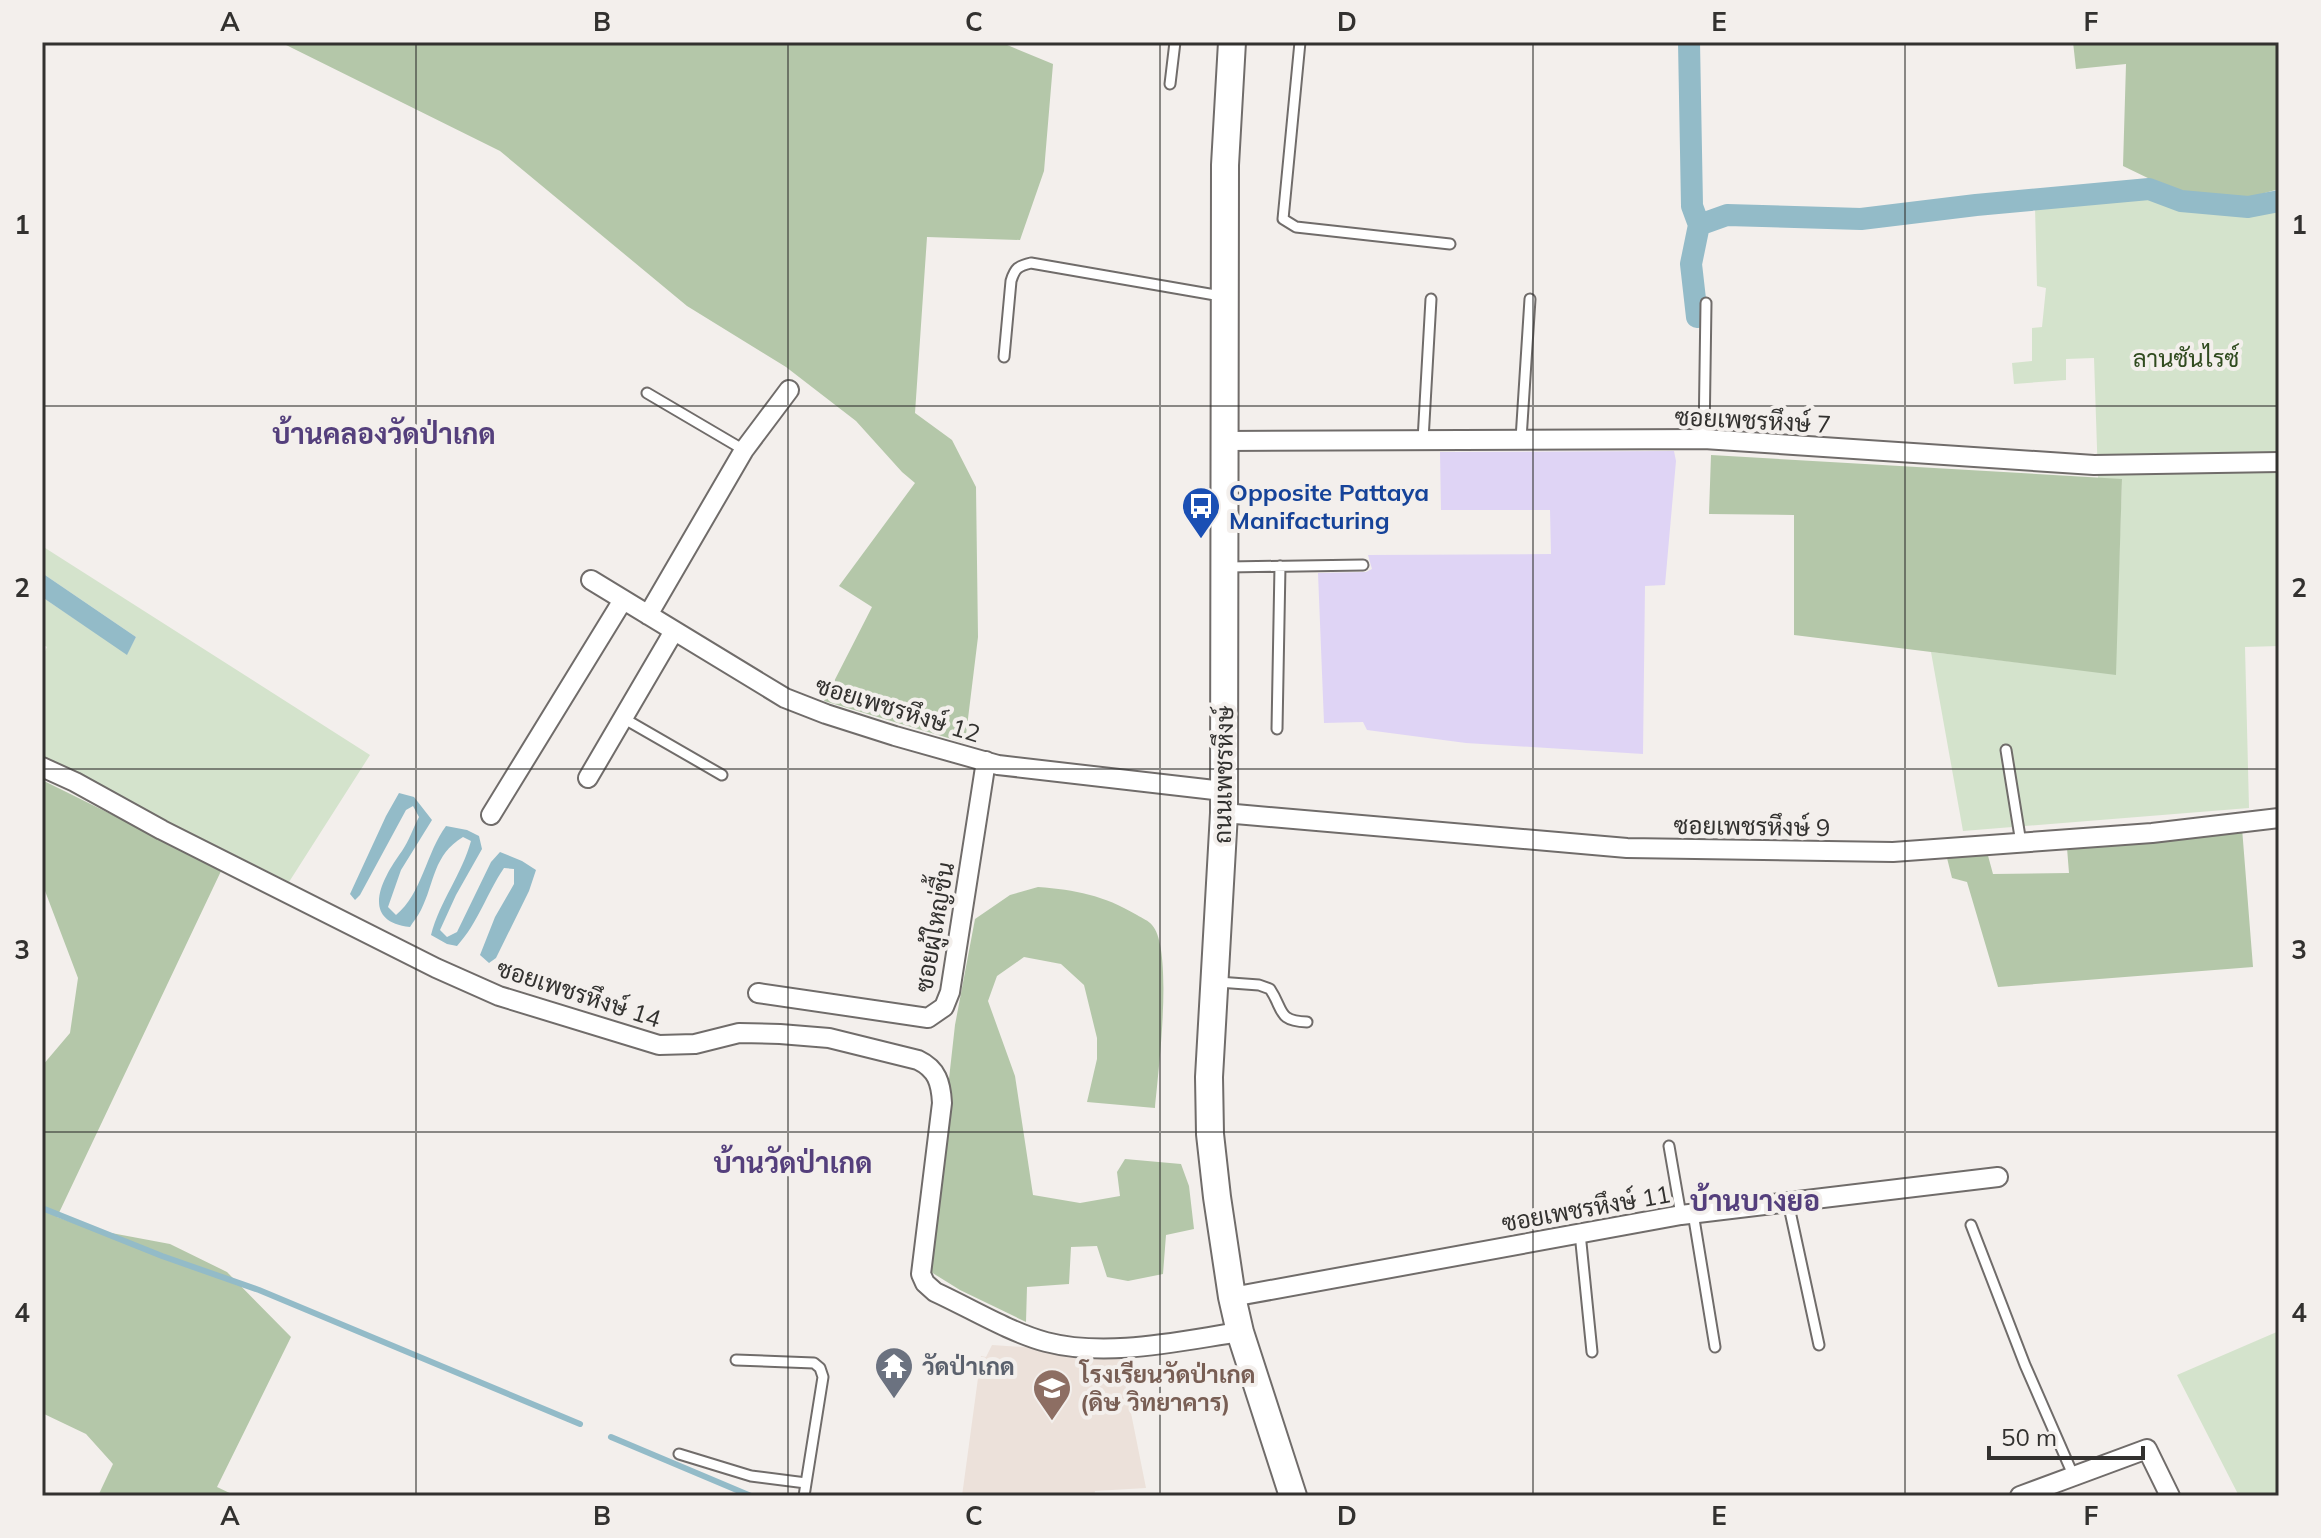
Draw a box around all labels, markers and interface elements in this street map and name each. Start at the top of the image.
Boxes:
text: A [220,5,240,38]
text: B [593,5,611,38]
text: C [965,5,983,38]
text: D [1337,5,1357,38]
text: E [1711,5,1727,38]
text: F [2084,5,2099,38]
text: 1 [14,208,30,241]
text: 1 [2291,208,2307,241]
park label: ลานซันไรซ์ [2133,343,2239,373]
street label: ซอยเพชรหึงษ์ 7 [1674,401,1832,439]
district label: บ้านคลองวัดป่าเกด [272,415,496,451]
place label: Opposite Pattaya Manifacturing [1229,477,1429,535]
bus stop icon: Opposite Pattaya Manifacturing [1180,485,1222,540]
text: 2 [14,571,30,604]
text: 2 [2291,571,2307,604]
street label: ซอยเพชรหึงษ์ 12 [812,670,984,748]
street label: ถนนเพชรหึงษ์ [1207,705,1239,844]
street label: ซอยเพชรหึงษ์ 9 [1673,810,1831,842]
street label: ซอยผู้ใหญ่ชื้น [902,859,963,995]
text: 3 [14,933,30,966]
text: 3 [2291,933,2307,966]
street label: ซอยเพชรหึงษ์ 14 [493,952,665,1034]
district label: บ้านวัดป่าเกด [714,1144,872,1180]
street label: ซอยเพชรหึงษ์ 11 [1499,1178,1673,1238]
district label: บ้านบางยอ [1690,1182,1820,1218]
text: 4 [14,1296,30,1329]
text: 4 [2291,1296,2307,1329]
temple icon: วัดป่าเกด [873,1345,915,1400]
place label: วัดป่าเกด [922,1351,1015,1381]
place label: โรงเรียนวัดป่าเกด (ดิษ วิทยาคาร) [1078,1359,1256,1417]
school or university icon: โรงเรียนวัดป่าเกด (ดิษ วิทยาคาร) [1031,1367,1073,1422]
scale bar [1989,1410,2143,1460]
text: 50 m [2001,1422,2057,1452]
text: A [220,1499,240,1532]
text: B [593,1499,611,1532]
text: C [965,1499,983,1532]
text: D [1337,1499,1357,1532]
text: E [1711,1499,1727,1532]
text: F [2084,1499,2099,1532]

